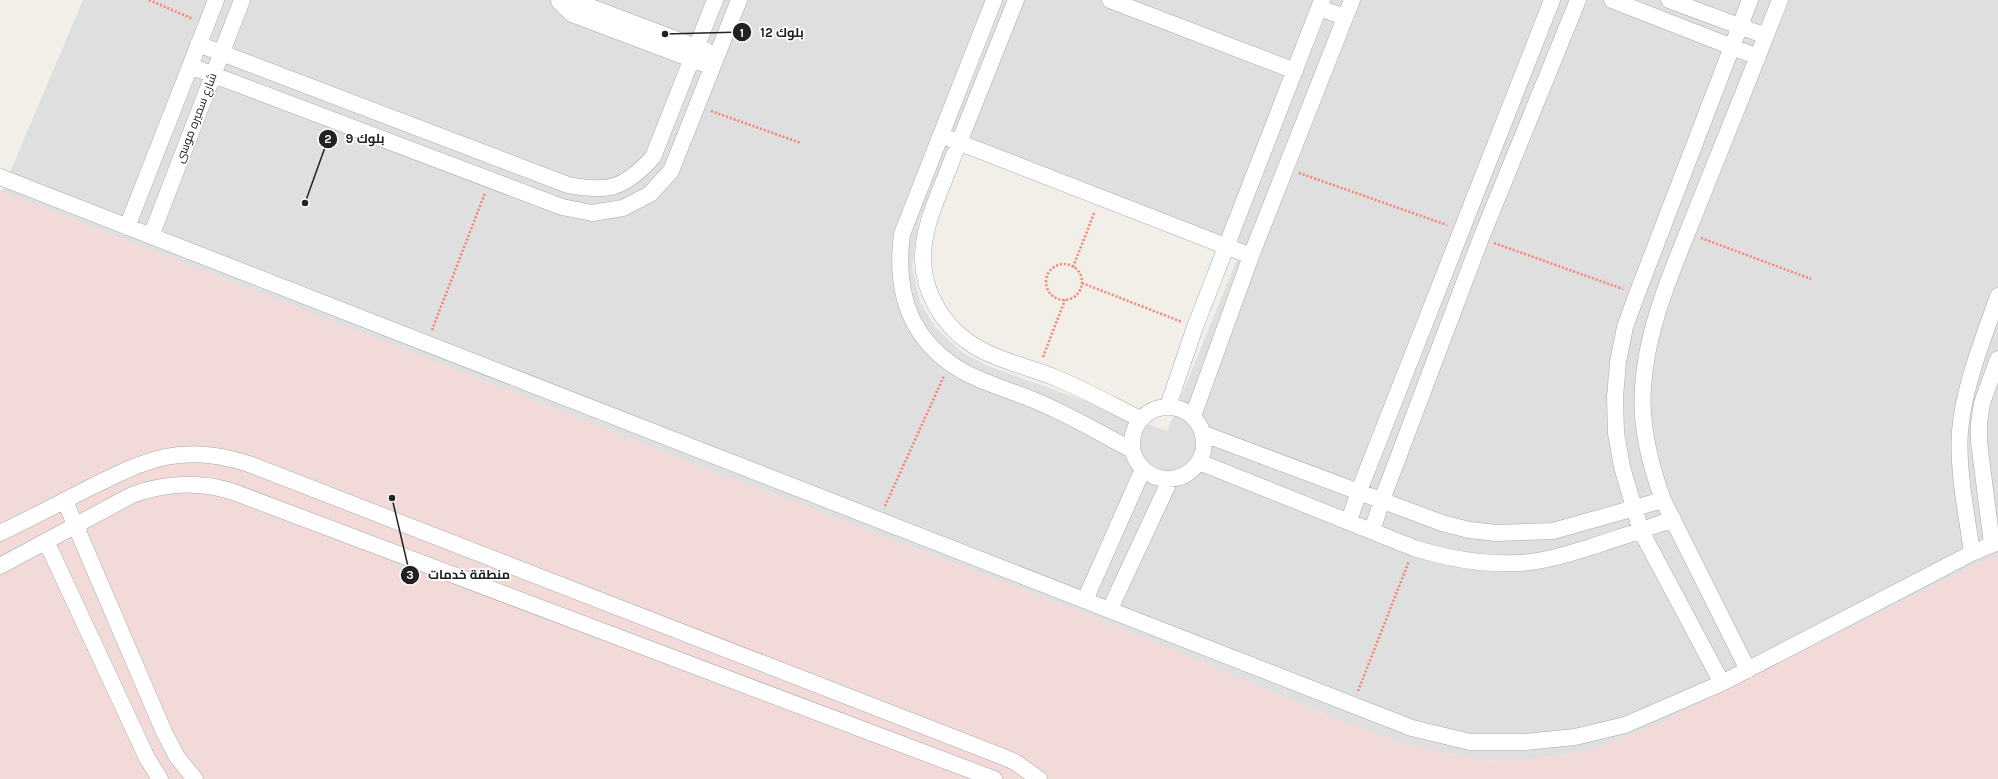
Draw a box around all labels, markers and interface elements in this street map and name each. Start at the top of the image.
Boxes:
callout: بلوك 12 [732,20,811,45]
text: بلوك 12 [760,25,804,41]
text: 1 [740,26,744,40]
street label: شارع سميره موسى [172,71,221,165]
callout: بلوك 9 [318,126,392,151]
text: بلوك 9 [346,131,384,147]
text: 2 [324,132,332,146]
callout: منطقة خدمات [400,562,518,587]
text: منطقة خدمات [428,567,510,582]
text: 3 [406,568,414,582]

